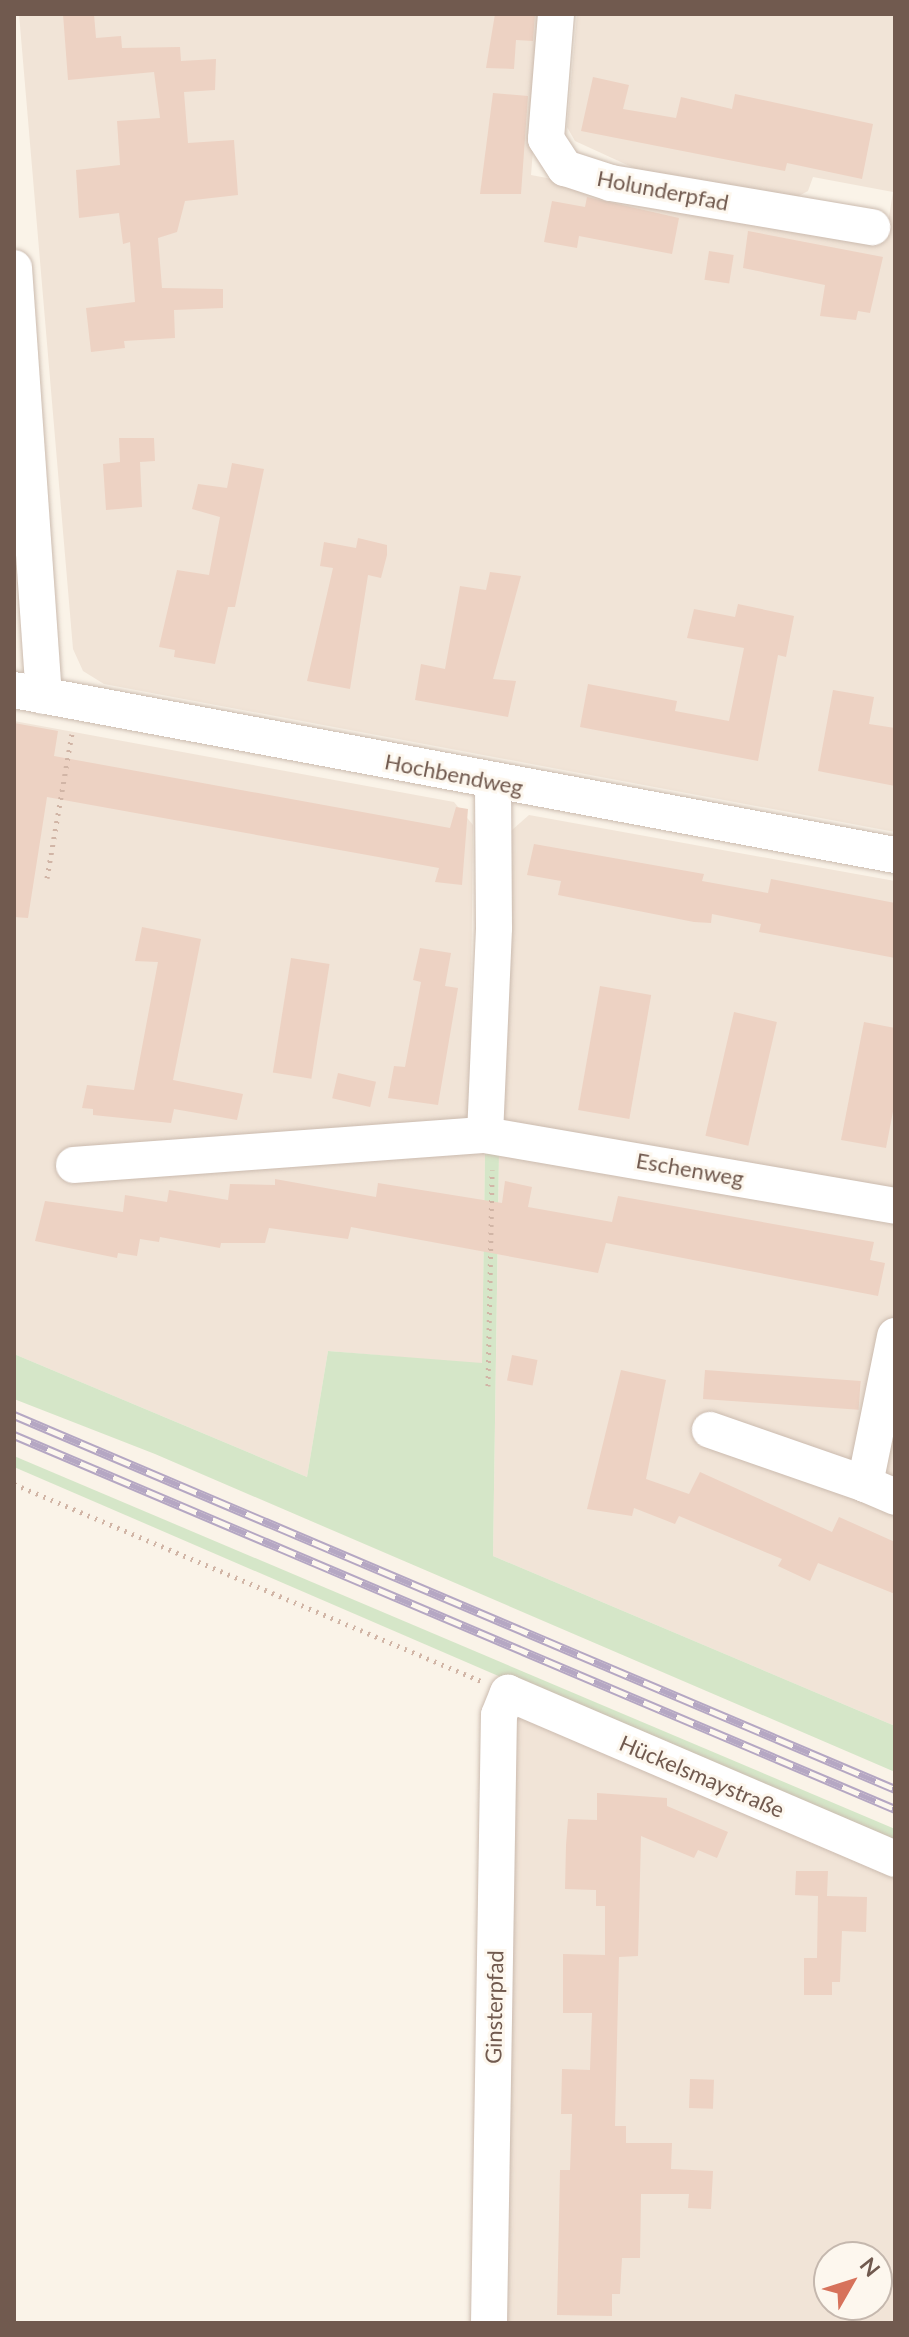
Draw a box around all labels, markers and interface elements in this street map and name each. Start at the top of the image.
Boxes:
street label: Holunderpfad [595,164,731,216]
street label: Hochbendweg [383,748,525,800]
street label: Eschenweg [634,1147,746,1191]
street label: Hückelsmaystraße [616,1729,788,1823]
street label: Ginsterpfad [480,1950,508,2064]
north arrow [813,2241,893,2321]
text: N [855,2252,886,2282]

